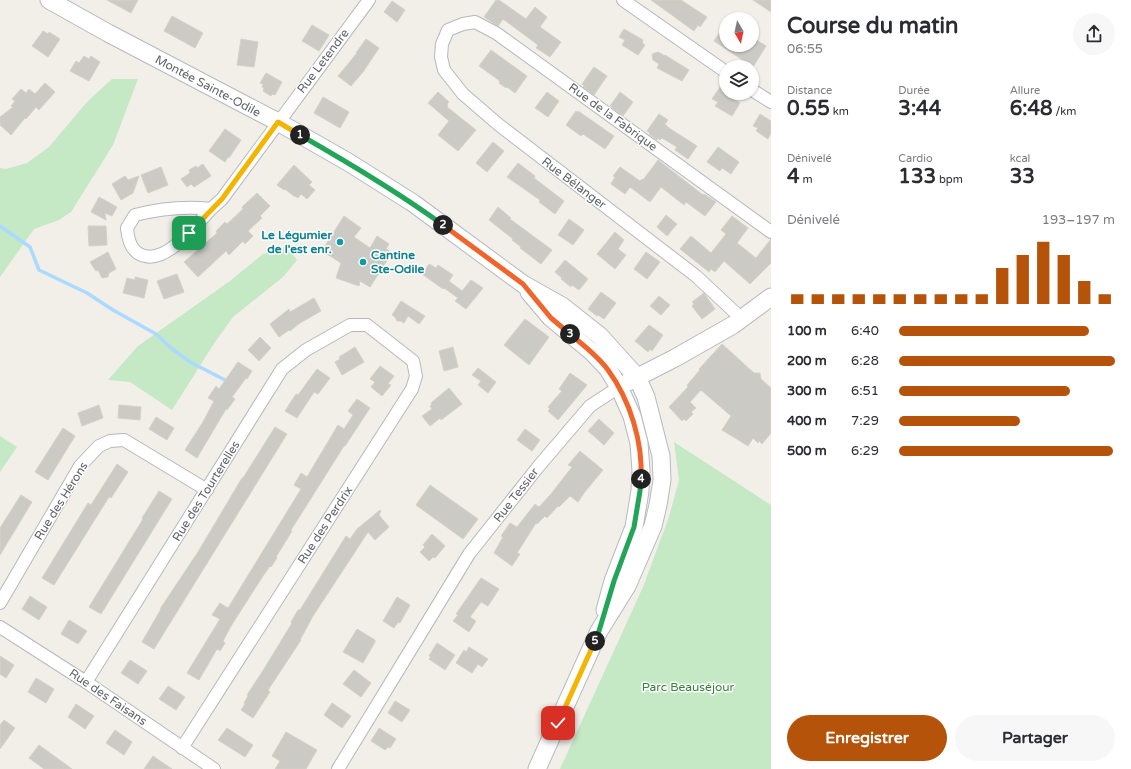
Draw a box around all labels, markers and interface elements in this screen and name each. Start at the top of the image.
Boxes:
north arrow [719,12,759,52]
map controls [719,12,759,100]
text: Course du matin [787,13,958,39]
button: share [1073,13,1115,55]
street label: Rue Letendre [294,26,352,96]
text: 06:55 [787,41,823,57]
street label: Montée Sainte-Odile [153,52,263,120]
button: layers [719,60,759,100]
street label: Rue de la Fabrique [566,80,660,154]
text: Distance [787,84,832,97]
text: Durée [898,84,930,97]
text: Allure [1010,84,1040,97]
text: 0.55 [787,97,830,121]
text: 3:44 [898,97,941,121]
text: 6:48 [1010,97,1053,121]
text: km [830,105,849,118]
text: /km [1053,105,1076,118]
pin: 1 [290,125,310,145]
text: 1 [297,128,303,141]
text: Dénivelé [787,152,832,165]
text: Cardio [898,152,933,165]
text: kcal [1010,152,1030,165]
street label: Rue Bélanger [539,154,609,212]
text: 4 [787,165,800,189]
text: 133 [898,165,936,189]
text: 33 [1010,165,1035,189]
text: m [800,173,813,186]
text: bpm [936,173,963,186]
text: Dénivelé [787,212,840,228]
text: 193–197 m [1042,212,1115,228]
pin: 2 [433,215,453,235]
pin [172,216,206,250]
text: 2 [440,218,446,231]
icon: arrive [178,222,200,244]
place label: Le Légumier de l'est enr. [261,228,332,256]
marker: Le Légumier de l'est enr. [335,237,345,247]
place label: Cantine Ste-Odile [371,248,424,276]
marker: Cantine Ste-Odile [358,257,368,267]
text: 100 m [787,323,827,339]
text: 6:40 [851,323,879,339]
pin: 3 [560,324,580,344]
text: 3 [567,327,573,340]
text: 200 m [787,353,827,369]
text: 6:28 [851,353,879,369]
text: 300 m [787,383,827,399]
text: 6:51 [851,383,879,399]
text: 400 m [787,413,827,429]
text: 7:29 [851,413,879,429]
street label: Rue des Tourterelles [169,438,243,544]
text: 500 m [787,443,827,459]
text: 6:29 [851,443,879,459]
street label: Rue des Hérons [31,459,91,543]
street label: Rue Tessier [490,465,542,525]
pin: 4 [631,469,651,489]
text: 4 [638,472,644,485]
street label: Rue des Perdrix [295,484,355,566]
pin: 5 [585,631,605,651]
text: 5 [592,634,598,647]
street label: Rue des Faisans [66,666,150,728]
park label: Parc Beauséjour [642,680,735,694]
pin [541,706,575,740]
icon: check [547,712,569,734]
button: Enregistrer [787,715,947,761]
button: Partager [955,715,1115,761]

